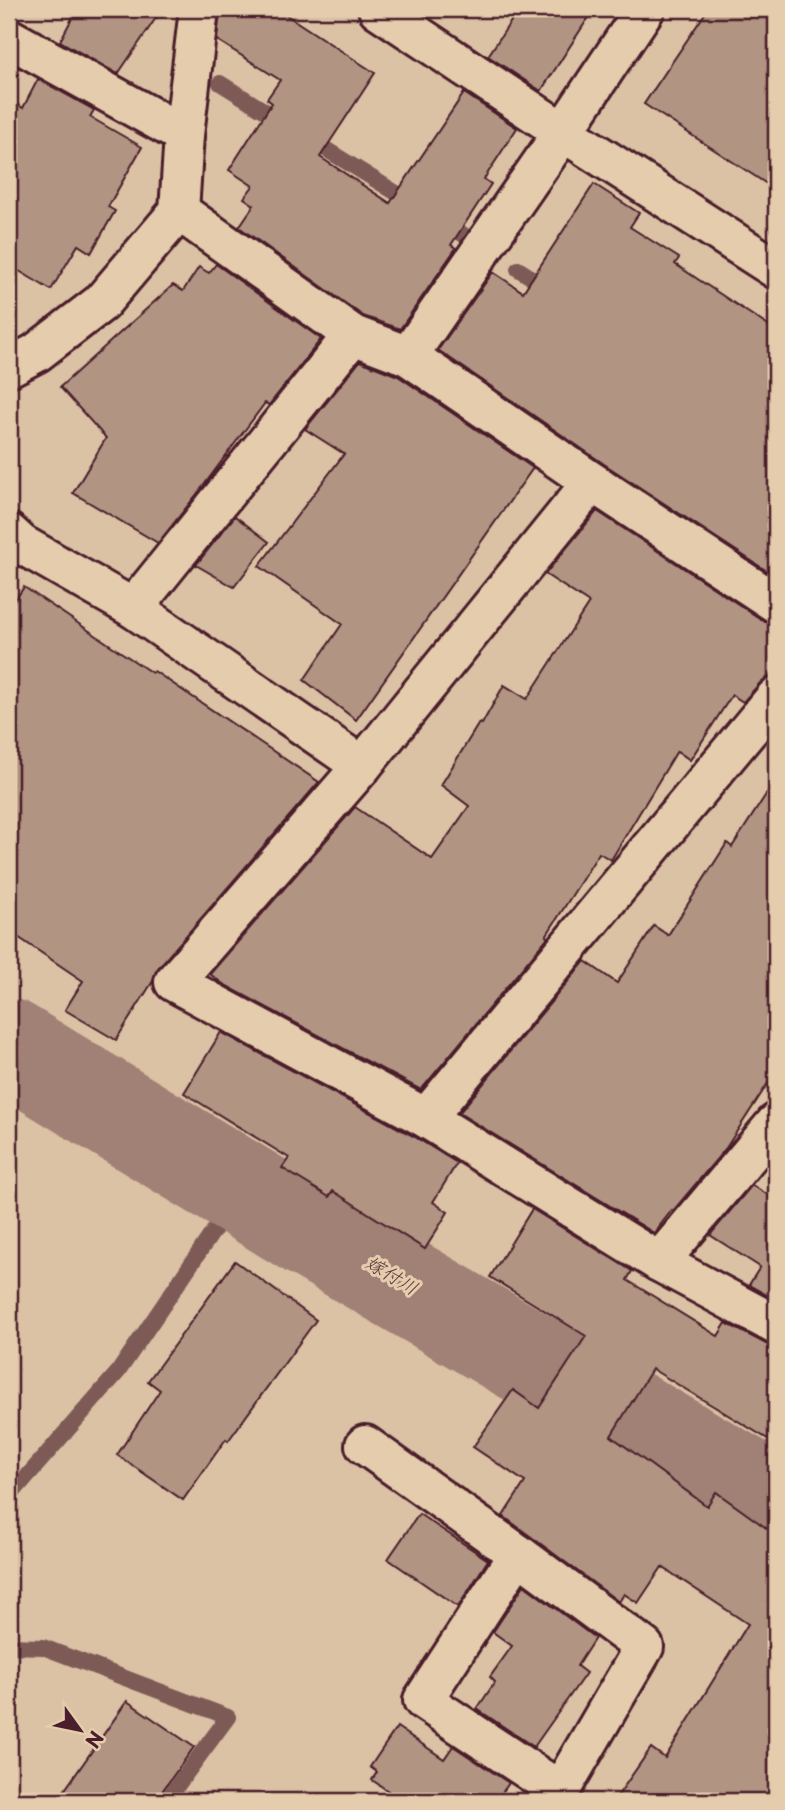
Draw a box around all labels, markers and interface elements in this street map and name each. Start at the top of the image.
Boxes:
water label: 嫁付川 [361,1247,424,1301]
north arrow [46,1694,116,1764]
text: N [79,1726,111,1754]

